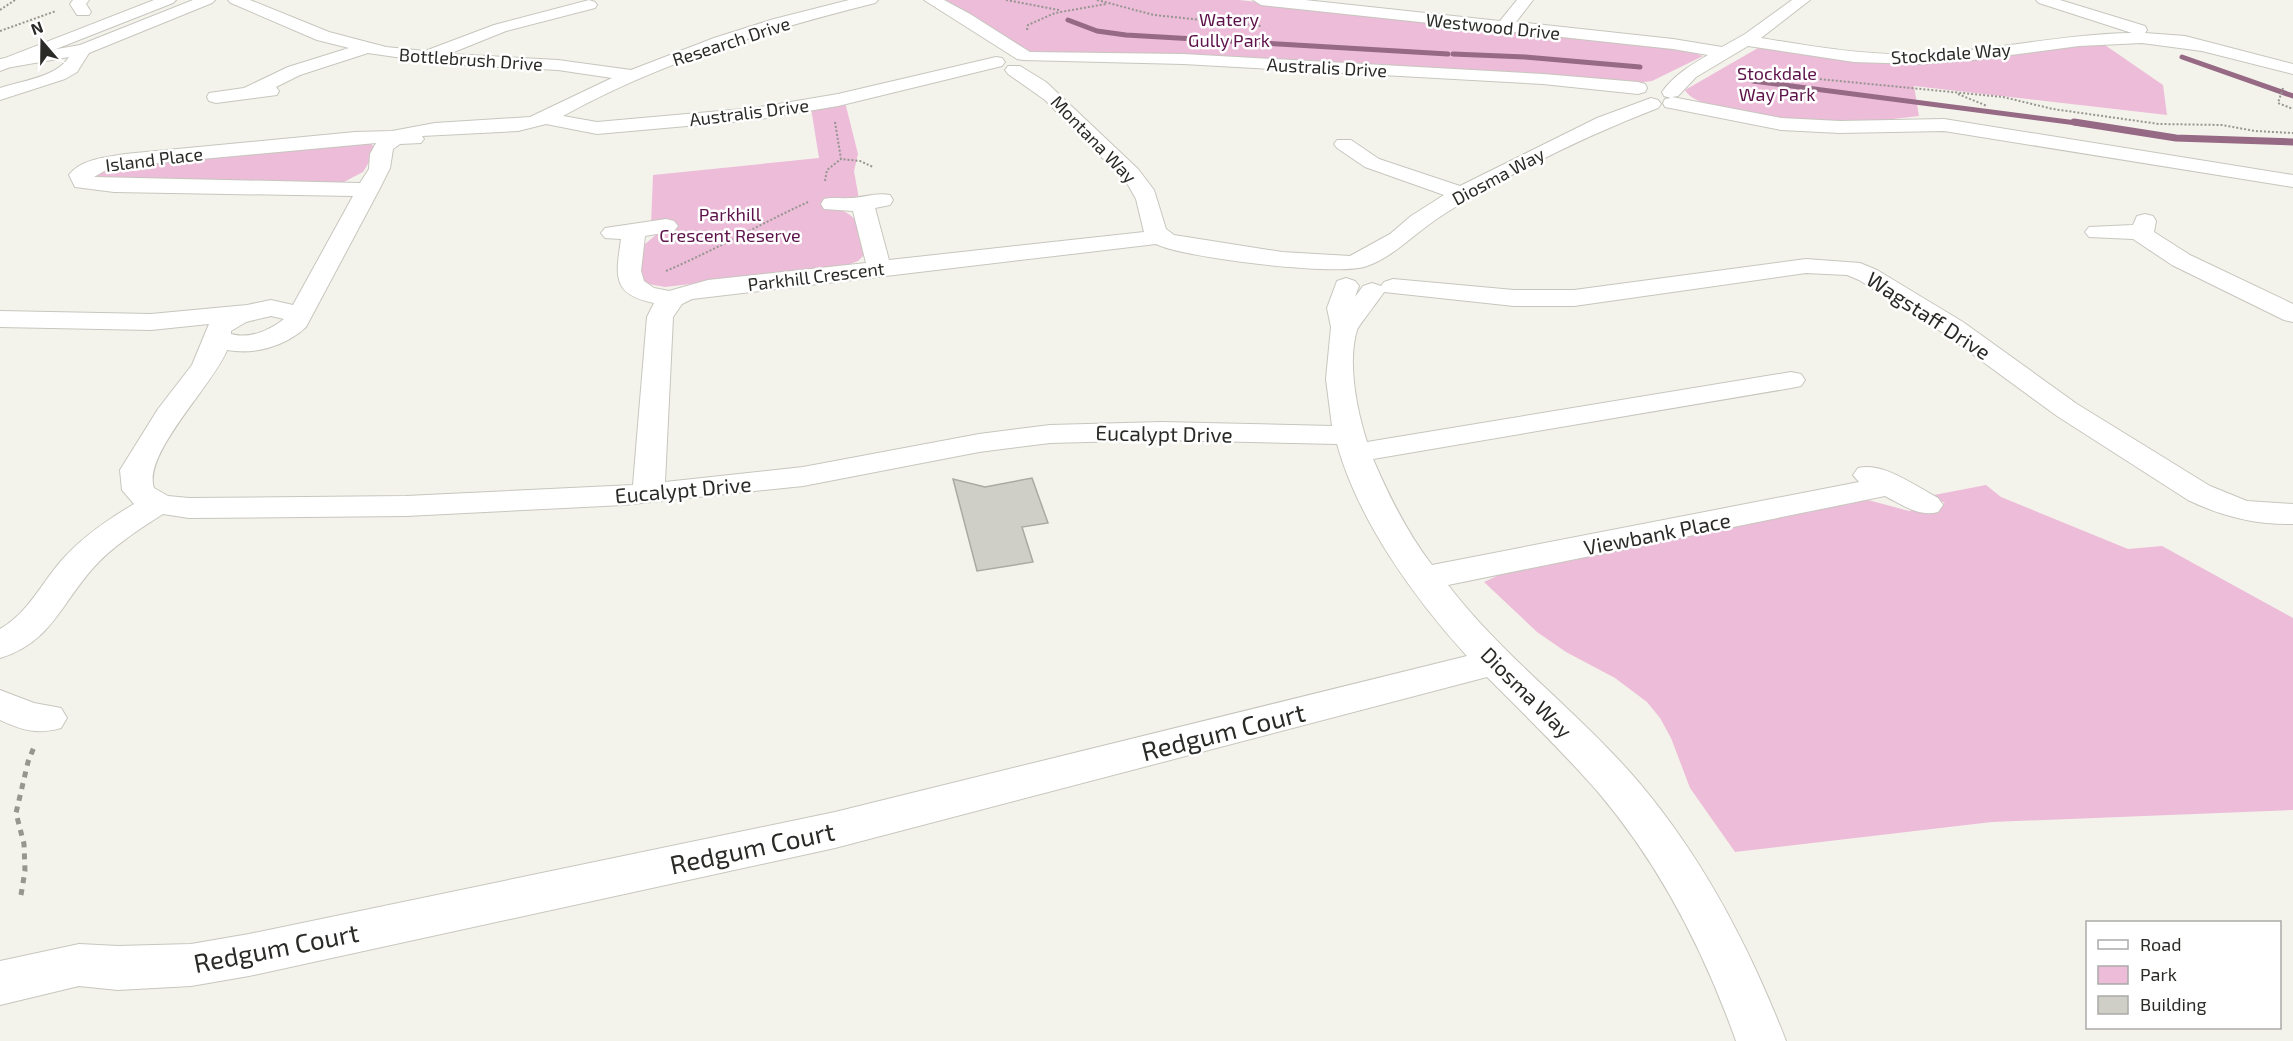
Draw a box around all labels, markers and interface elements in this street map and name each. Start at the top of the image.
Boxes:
park label: Watery Gully Park [1188,8,1270,51]
street label: Westwood Drive [1425,8,1561,44]
north arrow [12,12,72,72]
street label: Research Drive [669,12,793,70]
text: N [28,17,45,38]
street label: Stockdale Way [1890,38,2012,68]
street label: Bottlebrush Drive [398,43,544,75]
street label: Australis Drive [1266,53,1388,81]
park label: Stockdale Way Park [1737,62,1817,105]
street label: Montana Way [1047,91,1142,188]
street label: Australis Drive [688,94,810,130]
street label: Island Place [104,142,204,176]
street label: Diosma Way [1448,142,1548,210]
park label: Parkhill Crescent Reserve [659,203,801,246]
street label: Parkhill Crescent [746,257,886,295]
street label: Wagstaff Drive [1862,266,1996,364]
street label: Eucalypt Drive [1095,419,1233,447]
street label: Eucalypt Drive [614,471,752,507]
street label: Viewbank Place [1581,507,1733,559]
street label: Diosma Way [1476,641,1578,743]
street label: Redgum Court [1138,696,1308,766]
street label: Redgum Court [667,814,837,880]
street label: Redgum Court [191,916,361,978]
legend [2086,921,2281,1029]
text: Road [2140,933,2181,955]
text: Park [2140,963,2177,985]
text: Building [2140,993,2207,1015]

